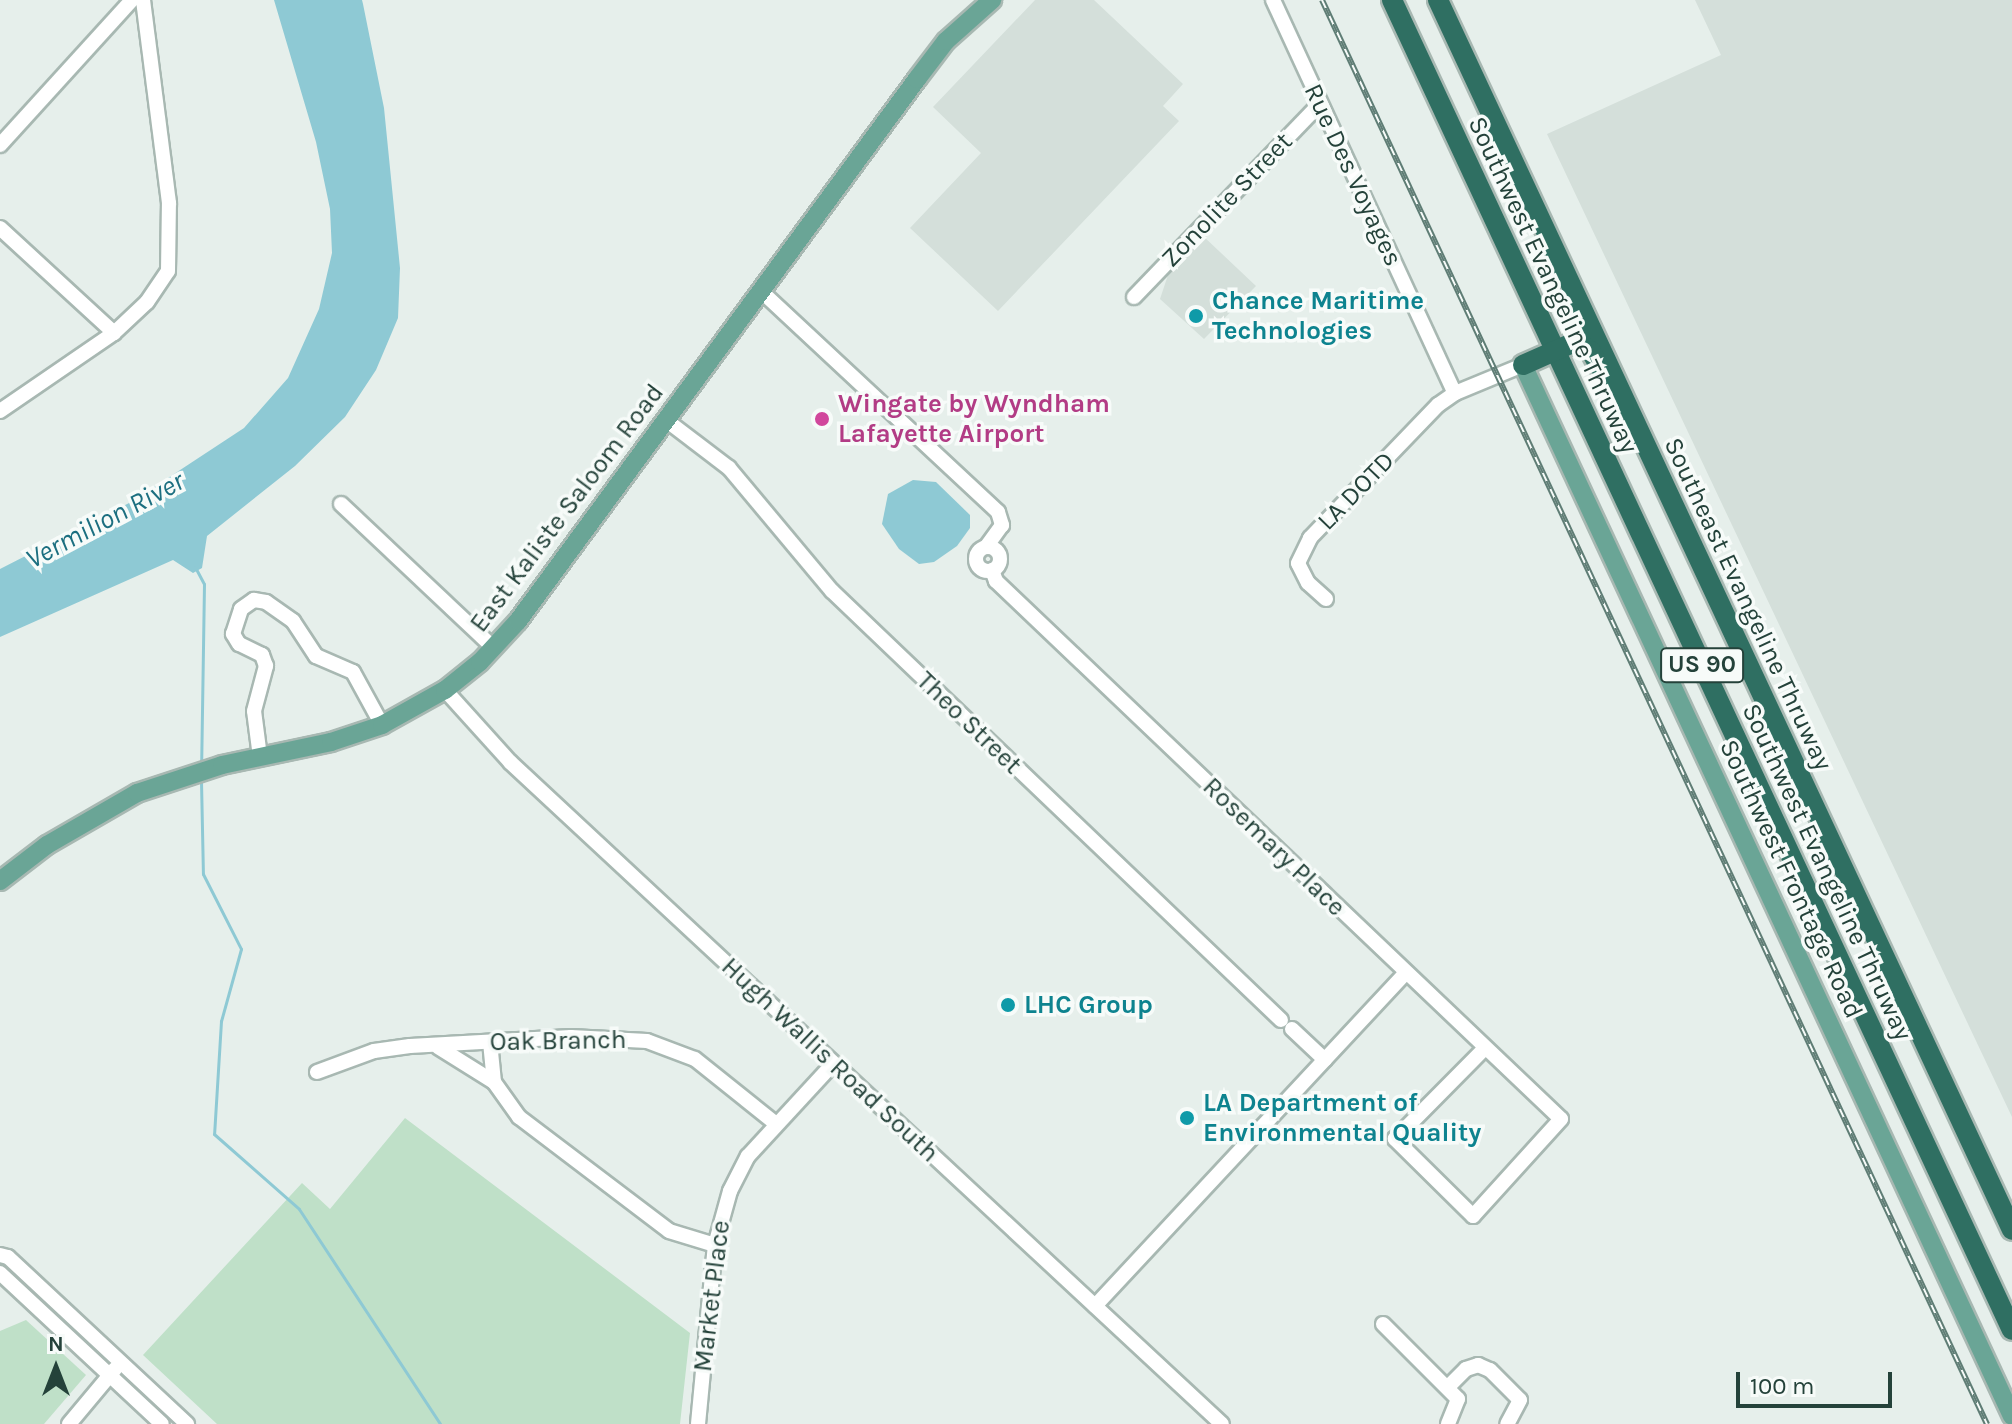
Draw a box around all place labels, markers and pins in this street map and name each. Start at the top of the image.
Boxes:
place label: Chance Maritime Technologies [1212,285,1424,346]
marker: Chance Maritime Technologies [1187,307,1205,325]
place label: Wingate by Wyndham Lafayette Airport [838,388,1110,450]
marker: Wingate by Wyndham Lafayette Airport [813,410,831,428]
place label: LHC Group [1024,989,1153,1021]
marker: LHC Group [999,996,1017,1014]
place label: LA Department of Environmental Quality [1203,1087,1481,1148]
marker: LA Department of Environmental Quality [1178,1109,1196,1127]

